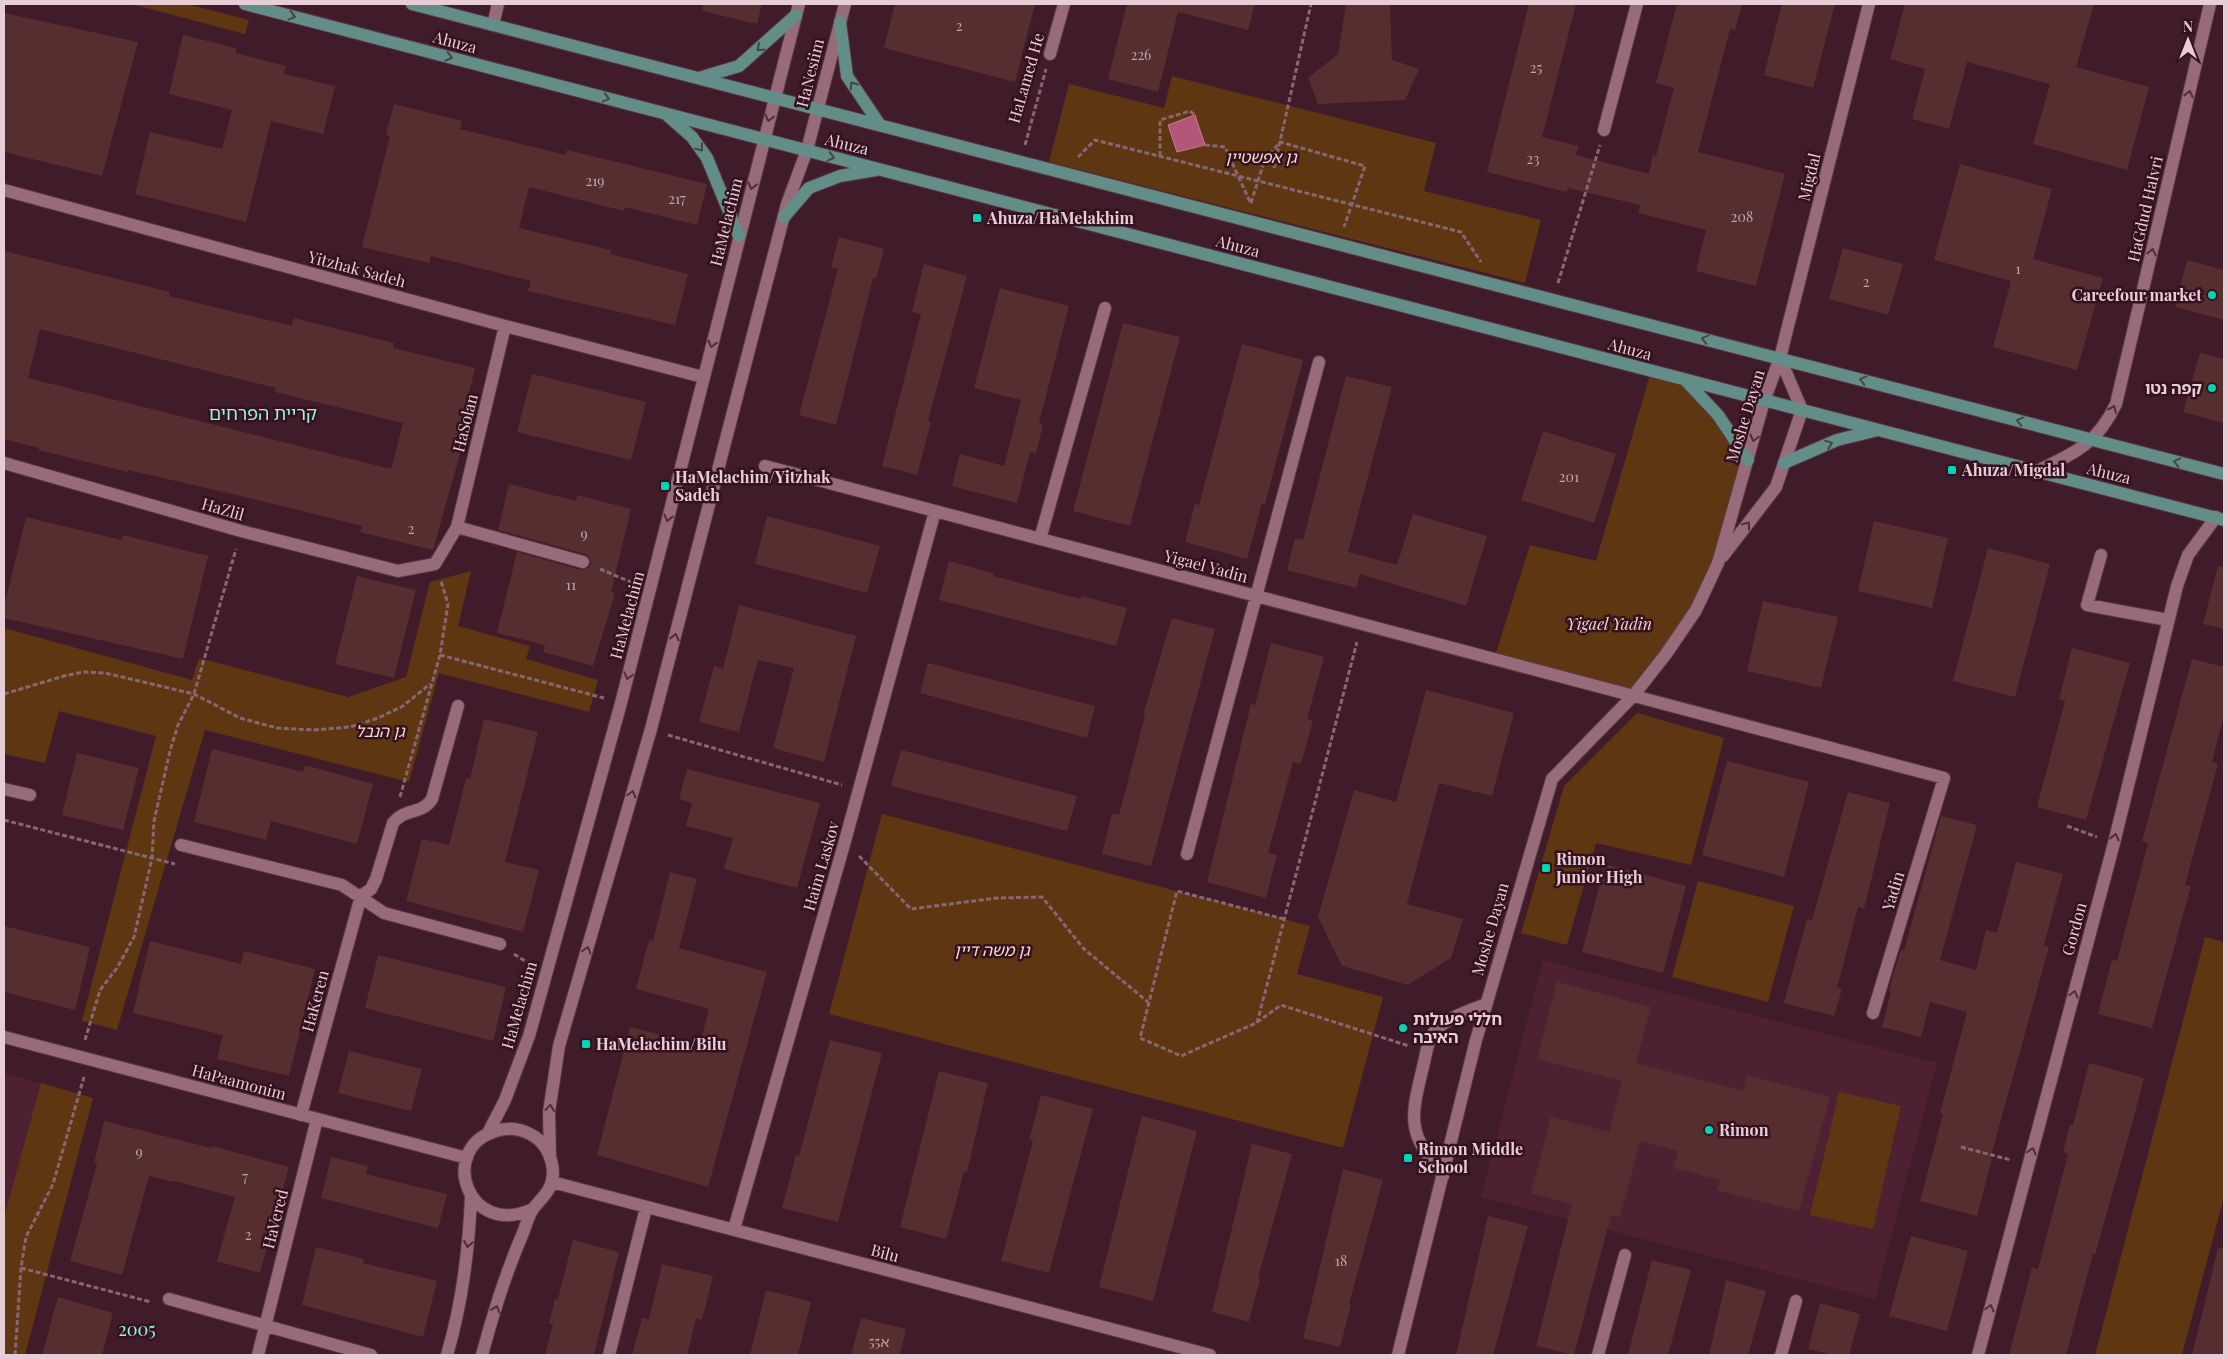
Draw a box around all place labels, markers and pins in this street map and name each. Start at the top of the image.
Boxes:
place label: Ahuza/HaMelakhim [986,207,1134,228]
marker: Ahuza/HaMelakhim [971,212,983,224]
place label: Careefour market [2072,284,2202,305]
marker: Careefour market [2206,289,2218,301]
place label: קפה נטו [2145,377,2203,398]
marker: קפה נטו [2206,382,2218,394]
place label: Ahuza/Migdal [1961,459,2065,480]
marker: Ahuza/Migdal [1946,464,1958,476]
place label: HaMelachim/Yitzhak Sadeh [675,466,831,505]
marker: HaMelachim/Yitzhak Sadeh [659,480,671,492]
place label: Rimon Junior High [1555,848,1643,887]
marker: Rimon Junior High [1540,862,1552,874]
place label: חללי פעולות האיבה [1413,1008,1502,1047]
marker: חללי פעולות האיבה [1397,1022,1409,1034]
place label: HaMelachim/Bilu [596,1033,727,1054]
marker: HaMelachim/Bilu [580,1038,592,1050]
place label: Rimon [1719,1119,1769,1140]
marker: Rimon [1703,1124,1715,1136]
place label: Rimon Middle School [1418,1138,1523,1177]
marker: Rimon Middle School [1402,1152,1414,1164]

